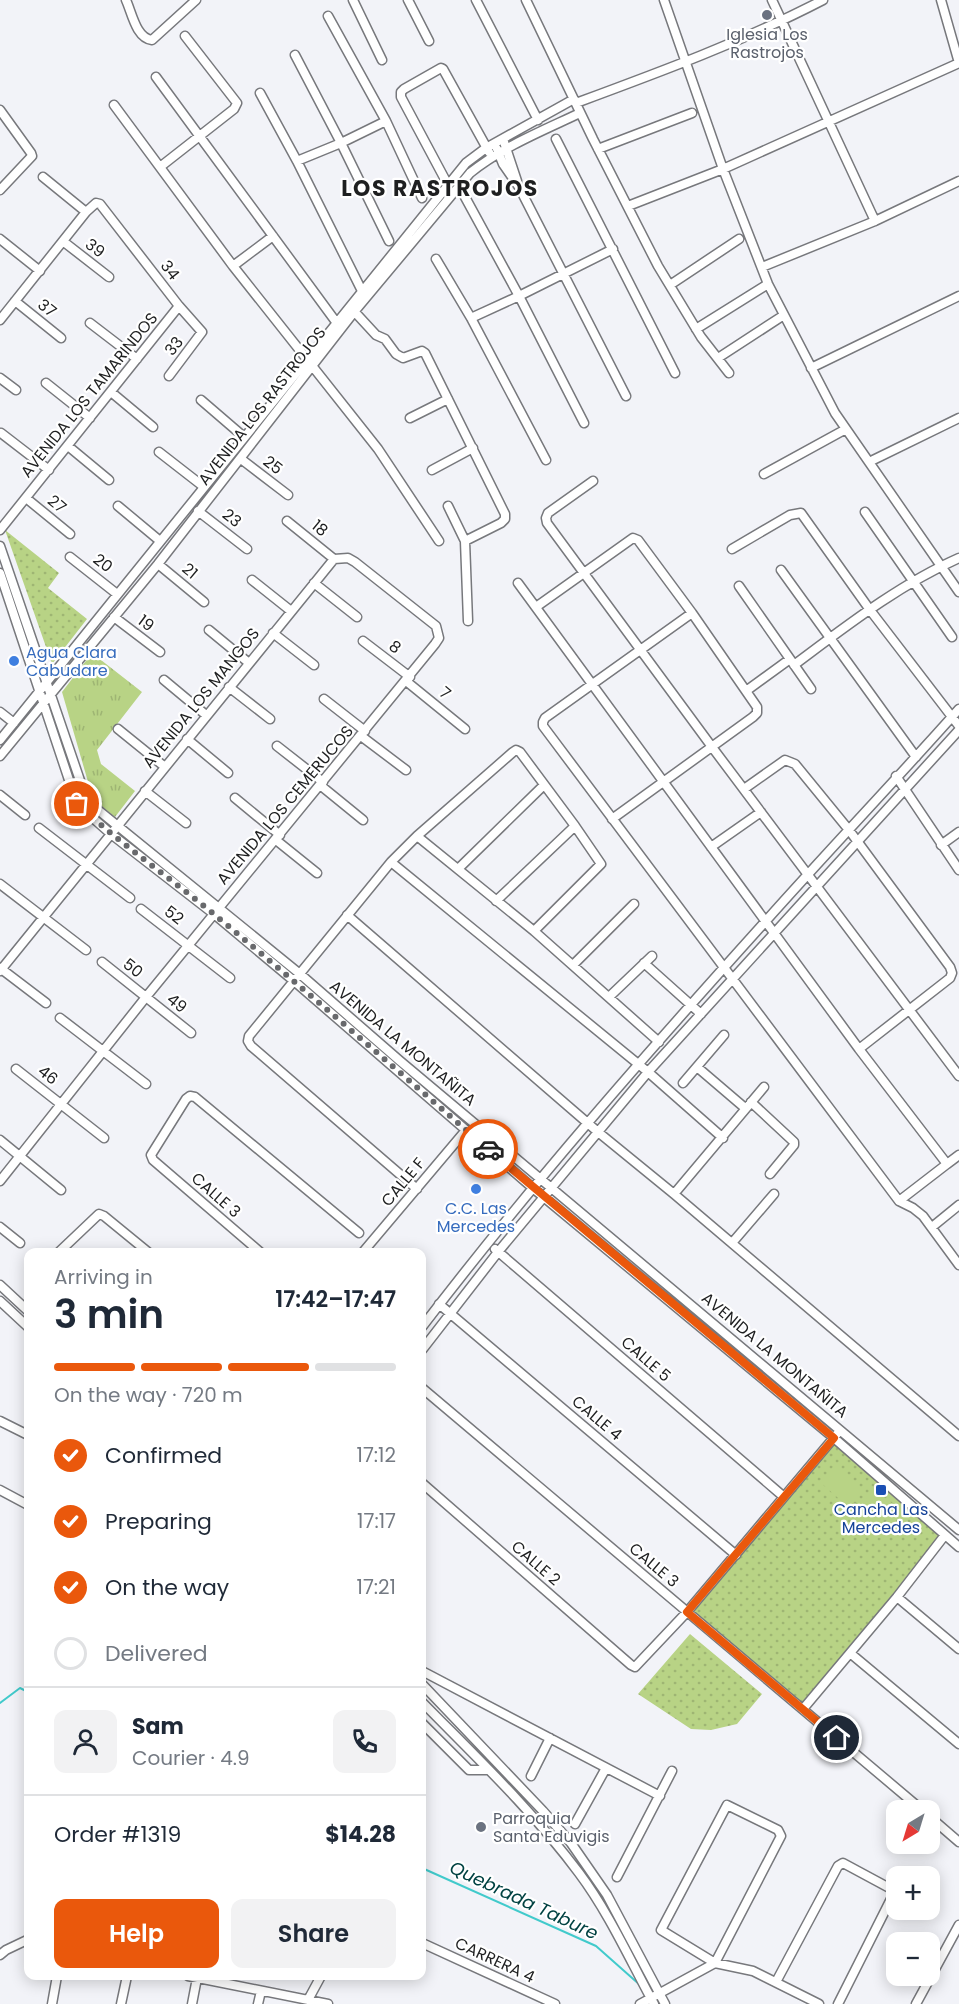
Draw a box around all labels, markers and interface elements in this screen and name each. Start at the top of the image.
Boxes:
marker: Iglesia Los Rastrojos [760,8,774,22]
place label: Iglesia Los Rastrojos [726,23,808,64]
district label: LOS RASTROJOS [341,173,539,204]
street label: 39 [80,233,110,263]
street label: 34 [155,255,185,285]
street label: 37 [33,293,61,323]
street label: AVENIDA LOS TAMARINDOS [15,307,163,483]
street label: AVENIDA LOS RASTROJOS [193,322,331,490]
street label: 33 [159,331,189,361]
street label: 25 [258,450,288,480]
street label: 27 [43,489,71,519]
street label: 23 [218,503,246,533]
street label: 18 [307,514,333,542]
street label: 20 [88,548,118,578]
street label: 21 [177,558,203,584]
street label: 19 [133,609,159,637]
street label: AVENIDA LOS MANGOS [137,623,265,773]
street label: 8 [384,635,406,659]
place label: Agua Clara Cabudare [26,641,117,682]
marker: Agua Clara Cabudare [7,654,21,668]
street label: 7 [434,681,456,705]
street label: AVENIDA LOS CEMERUCOS [211,720,359,890]
pin [51,778,102,829]
icon: bag [60,787,93,820]
street label: 52 [159,900,189,930]
street label: 50 [118,953,148,983]
street label: AVENIDA LA MONTAÑITA [325,975,481,1111]
street label: 49 [162,988,192,1018]
street label: 46 [33,1060,63,1090]
courier [458,1119,518,1179]
icon: car [472,1133,505,1166]
street label: CALLE F [376,1153,430,1211]
street label: CALLE 3 [186,1167,246,1223]
marker: C.C. Las Mercedes [469,1182,483,1196]
place label: C.C. Las Mercedes [437,1197,515,1238]
text: Arriving in [54,1263,153,1291]
text: 17:42–17:47 [275,1284,396,1315]
text: 3 min [54,1287,164,1342]
street label: AVENIDA LA MONTAÑITA [697,1287,853,1423]
street label: CALLE 5 [616,1331,676,1387]
text: On the way · 720 m [54,1381,243,1409]
street label: CALLE 4 [567,1390,627,1446]
icon: check [54,1439,87,1472]
text: Confirmed [105,1440,222,1471]
text: 17:12 [357,1441,396,1469]
marker: Cancha Las Mercedes [874,1483,888,1497]
place label: Cancha Las Mercedes [834,1498,928,1539]
icon: check [54,1505,87,1538]
text: Preparing [105,1506,212,1537]
text: 17:17 [357,1507,396,1535]
street label: CALLE 2 [506,1535,566,1591]
street label: CALLE 3 [624,1537,684,1593]
icon: check [54,1571,87,1604]
text: On the way [105,1572,229,1603]
text: 17:21 [357,1573,396,1601]
text: Delivered [105,1638,208,1669]
button: person [54,1710,117,1773]
button: phone [333,1710,396,1773]
text: Sam [132,1711,184,1742]
pin [811,1712,862,1763]
icon: home [820,1721,853,1754]
text: Courier · 4.9 [132,1744,250,1772]
north arrow [886,1800,940,1854]
map controls [886,1800,940,1986]
place label: Parroquia Santa Eduvigis [493,1807,610,1848]
text: Order #1319 [54,1819,181,1850]
text: $14.28 [325,1819,396,1850]
marker: Parroquia Santa Eduvigis [474,1820,488,1834]
water label: Quebrada Tabure [446,1855,602,1945]
button: + [886,1866,940,1920]
button: Help [54,1899,219,1968]
button: Share [231,1899,396,1968]
street label: CARRERA 4 [451,1931,539,1989]
button: − [886,1932,940,1986]

